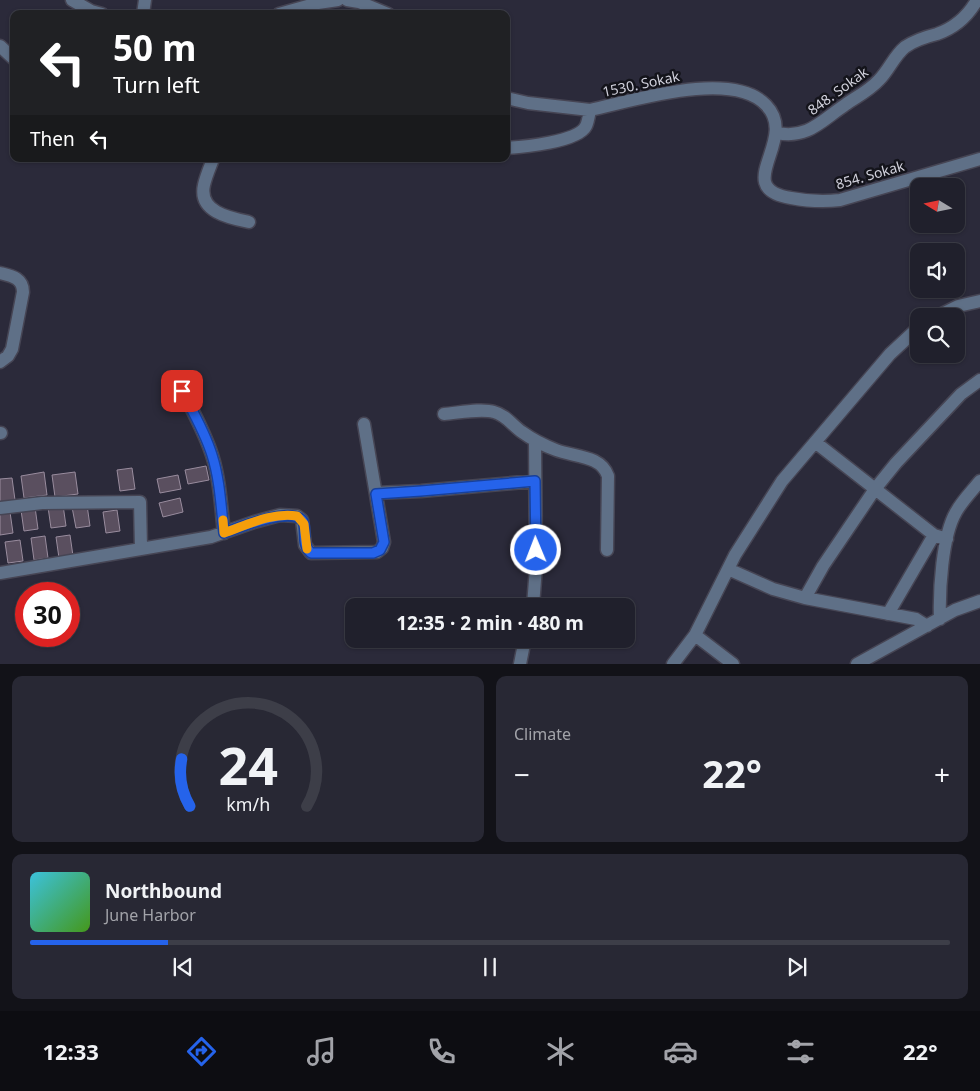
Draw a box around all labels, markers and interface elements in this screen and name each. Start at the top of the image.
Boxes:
text: 50 m [113,24,196,71]
icon: left [30,30,95,95]
street label: 848. Sokak [804,62,872,119]
street label: 1530. Sokak [601,66,682,101]
text: Turn left [113,69,200,99]
icon: left [85,125,113,153]
text: Then [30,126,75,152]
street label: 854. Sokak [833,156,907,193]
north arrow [910,178,965,232]
map controls [910,178,965,363]
button: sound [910,243,965,298]
button: search [910,308,965,363]
pin [161,370,203,412]
icon: arrive [168,377,196,405]
position arrow [509,523,561,575]
speed limit sign: 30 [15,582,80,647]
text: 12:35 · 2 min · 480 m [396,610,584,636]
text: Climate [514,723,571,745]
text: 24 [218,729,278,800]
text: 22° [702,747,762,799]
text: − [514,755,530,793]
text: + [934,755,950,793]
text: km/h [226,792,270,816]
text: Northbound [105,878,222,904]
text: June Harbor [105,904,196,926]
icon: previous [169,953,197,981]
icon: pause [476,953,504,981]
icon: next [783,953,811,981]
icon: directions [184,1034,219,1069]
icon: music [304,1034,339,1069]
icon: phone [424,1034,459,1069]
icon: climate [543,1034,578,1069]
icon: car [663,1034,698,1069]
icon: filters [783,1034,818,1069]
text: 12:33 [42,1036,99,1066]
text: 22° [903,1036,937,1066]

